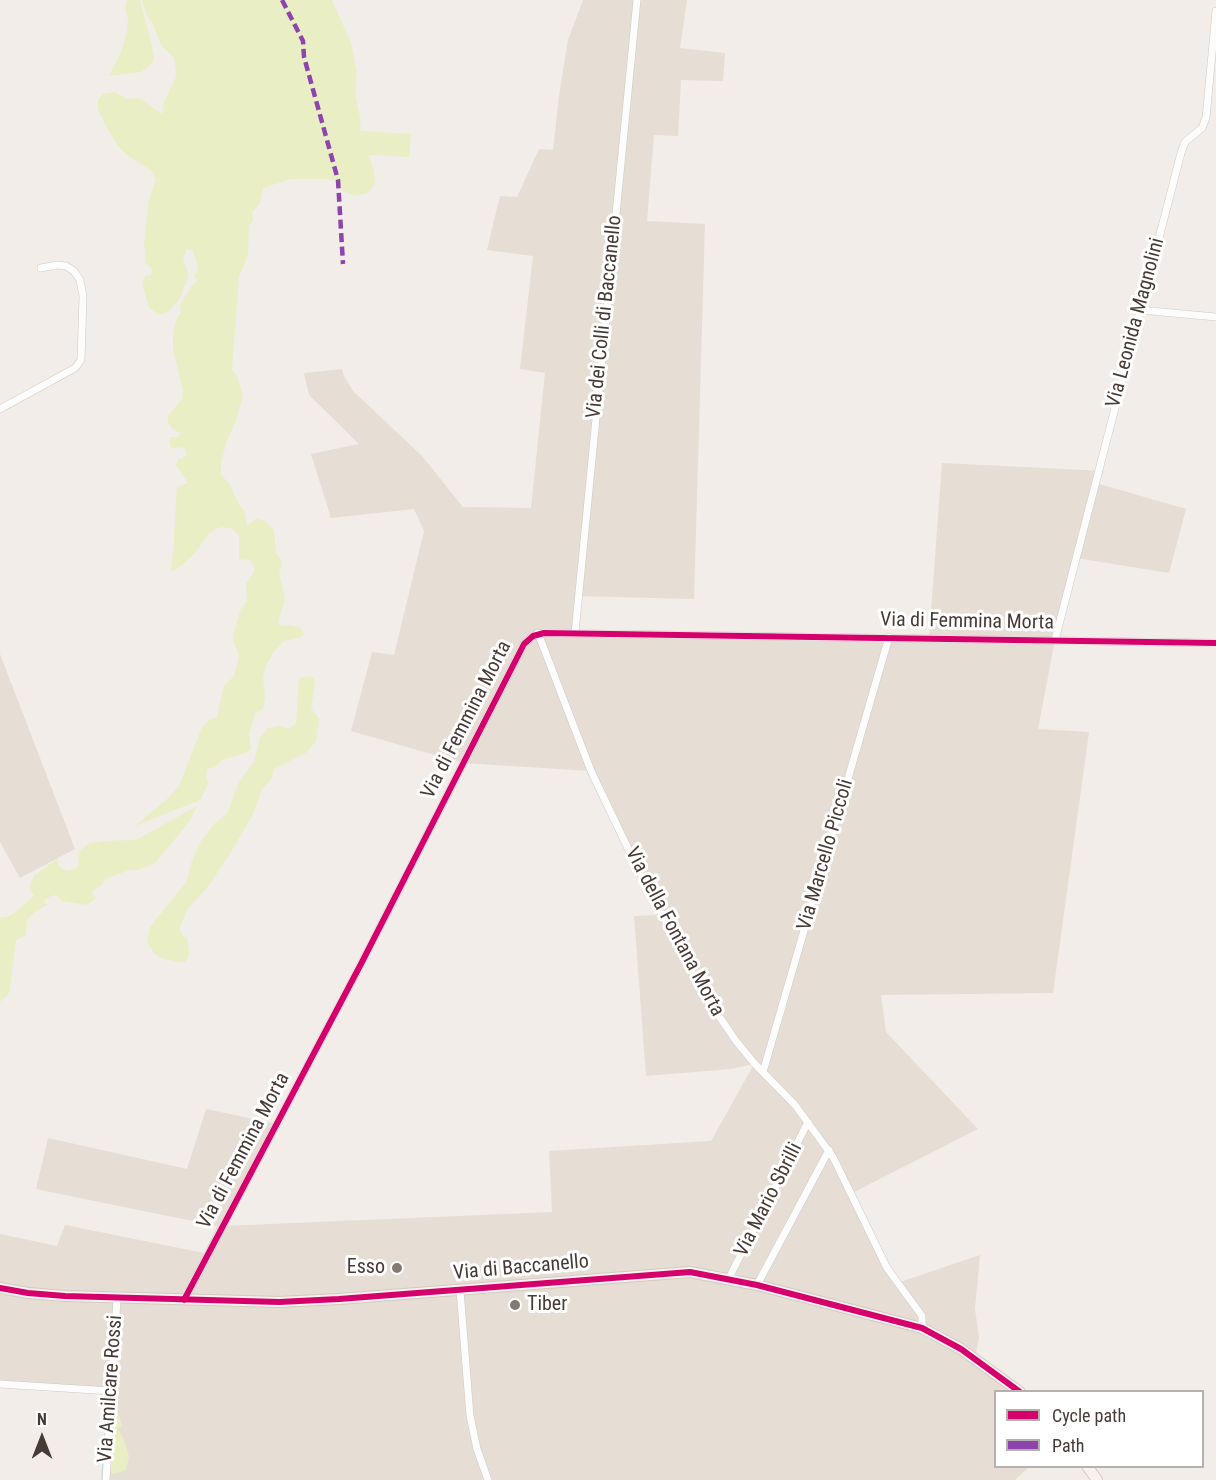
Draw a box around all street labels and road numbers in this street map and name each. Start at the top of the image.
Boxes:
street label: Via dei Colli di Baccanello [582,214,628,420]
street label: Via Leonida Magnolini [1102,235,1170,411]
street label: Via di Femmina Morta [880,608,1054,636]
street label: Via di Femmina Morta [417,637,517,803]
street label: Via Marcello Piccoli [793,777,859,933]
street label: Via della Fontana Morta [619,843,729,1021]
street label: Via di Femmina Morta [193,1069,295,1233]
street label: Via Mario Sbrilli [730,1139,808,1261]
street label: Via di Baccanello [452,1250,590,1286]
street label: Via Amilcare Rossi [94,1314,128,1464]

